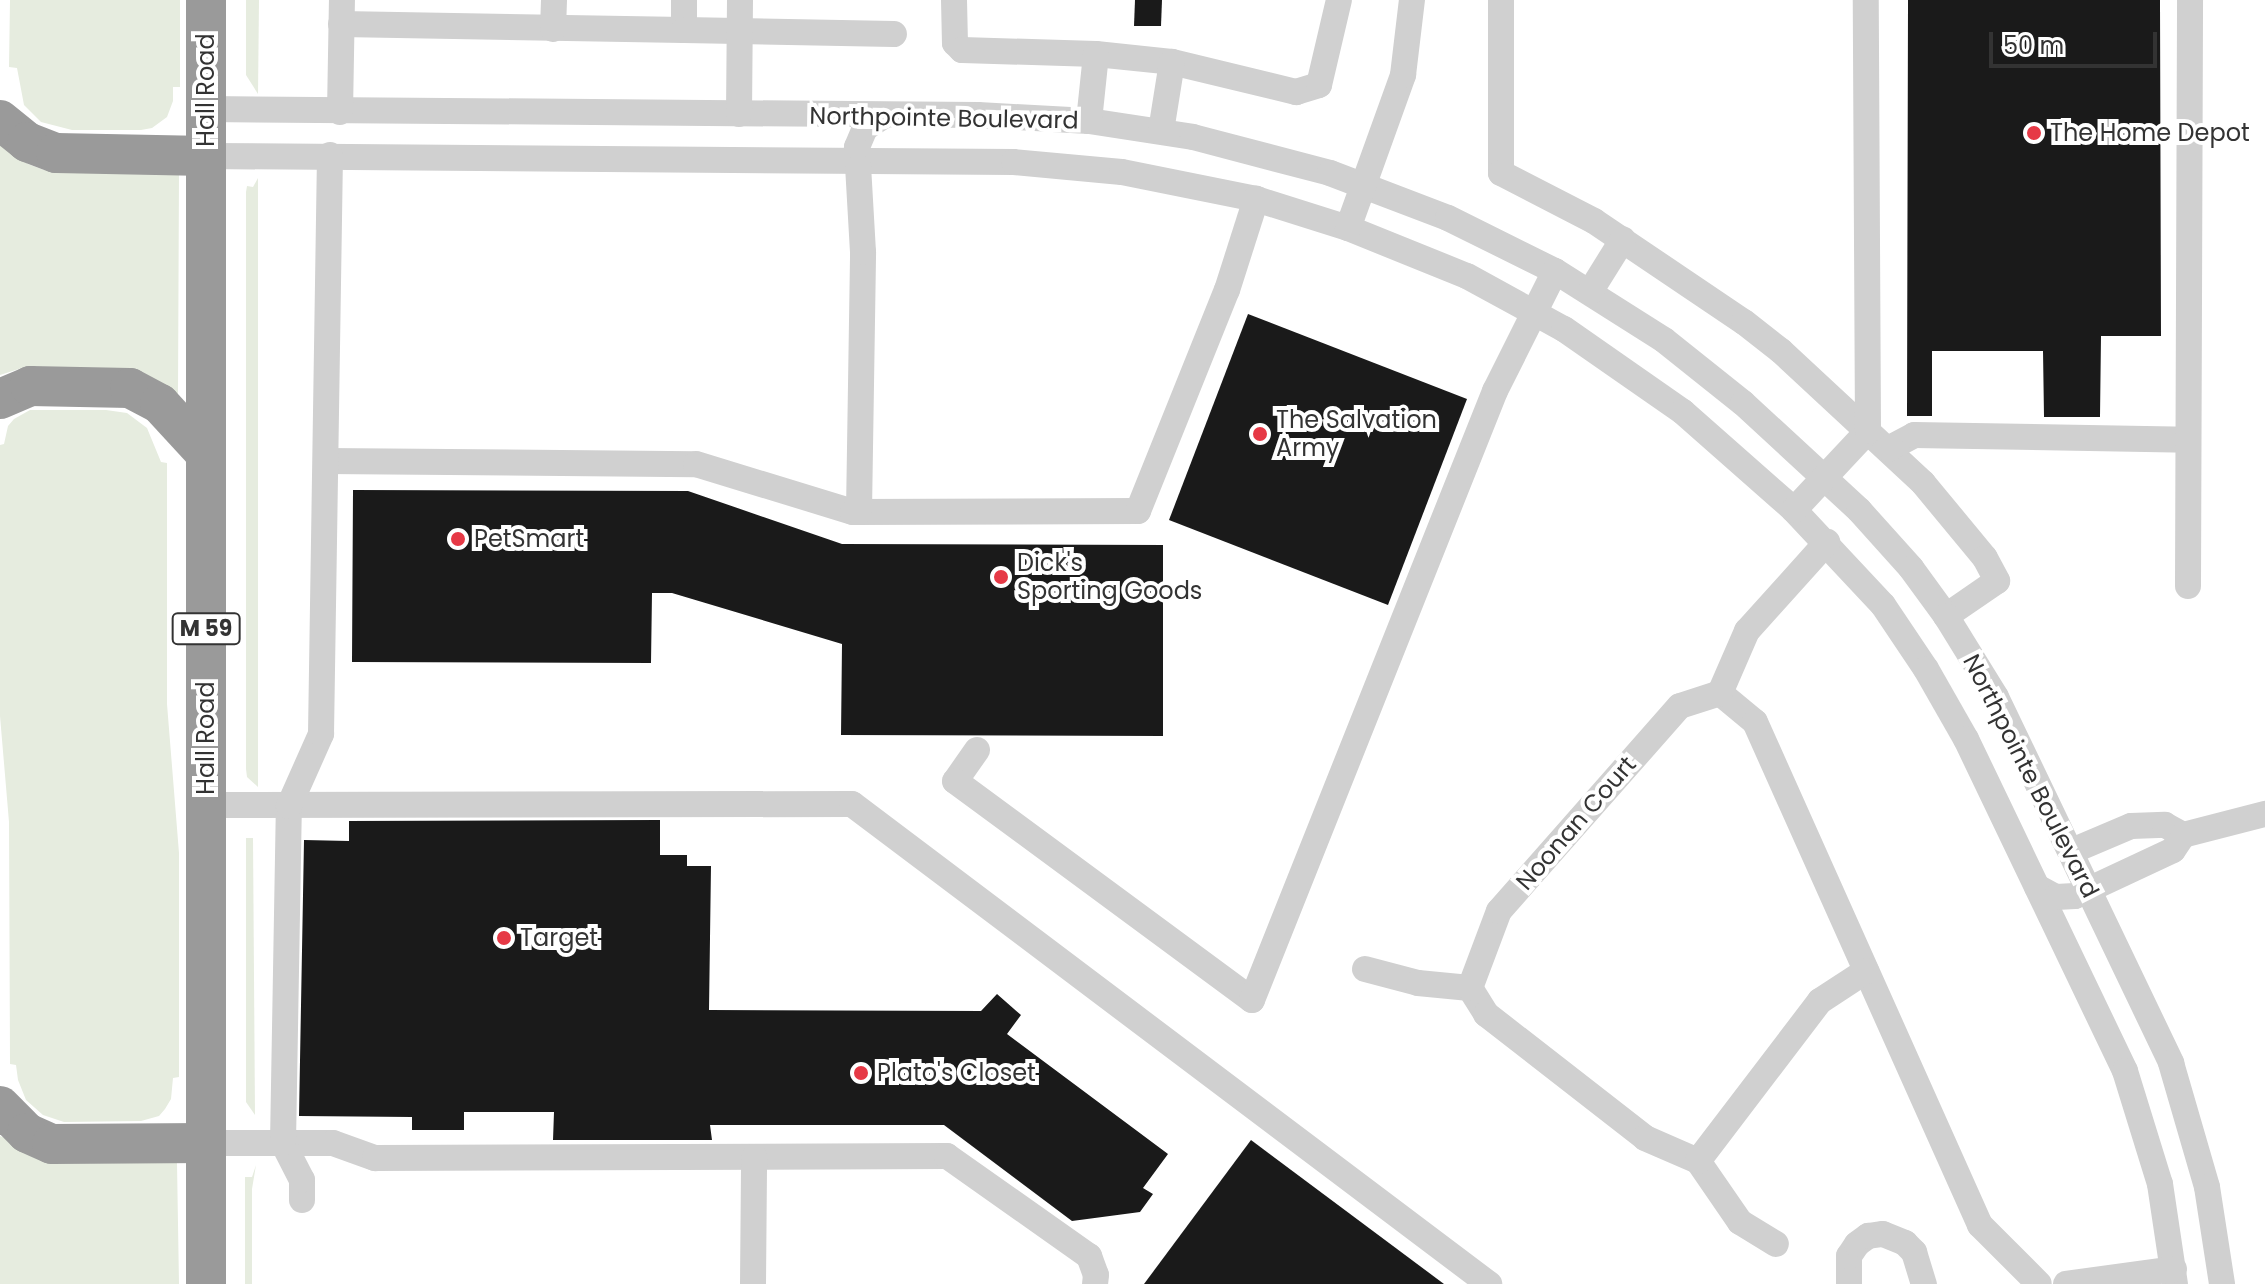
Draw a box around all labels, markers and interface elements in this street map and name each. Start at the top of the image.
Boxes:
scale bar [1993,16,2161,66]
text: 50 m [2003,29,2064,62]
street label: Hall Road [192,33,220,147]
street label: Northpointe Boulevard [809,101,1079,135]
place label: The Home Depot [2050,119,2250,147]
marker: The Home Depot [2025,124,2043,142]
place label: The Salvation Army [1276,406,1437,462]
marker: The Salvation Army [1251,425,1269,443]
place label: PetSmart [474,525,584,553]
marker: PetSmart [449,530,467,548]
place label: Dick's Sporting Goods [1017,549,1202,605]
marker: Dick's Sporting Goods [992,568,1010,586]
road number: M 59 [170,611,242,647]
street label: Northpointe Boulevard [1957,650,2105,902]
street label: Hall Road [192,681,220,795]
street label: Noonan Court [1510,750,1642,896]
place label: Target [520,924,598,952]
marker: Target [495,929,513,947]
place label: Plato's Closet [877,1059,1036,1087]
marker: Plato's Closet [852,1064,870,1082]

